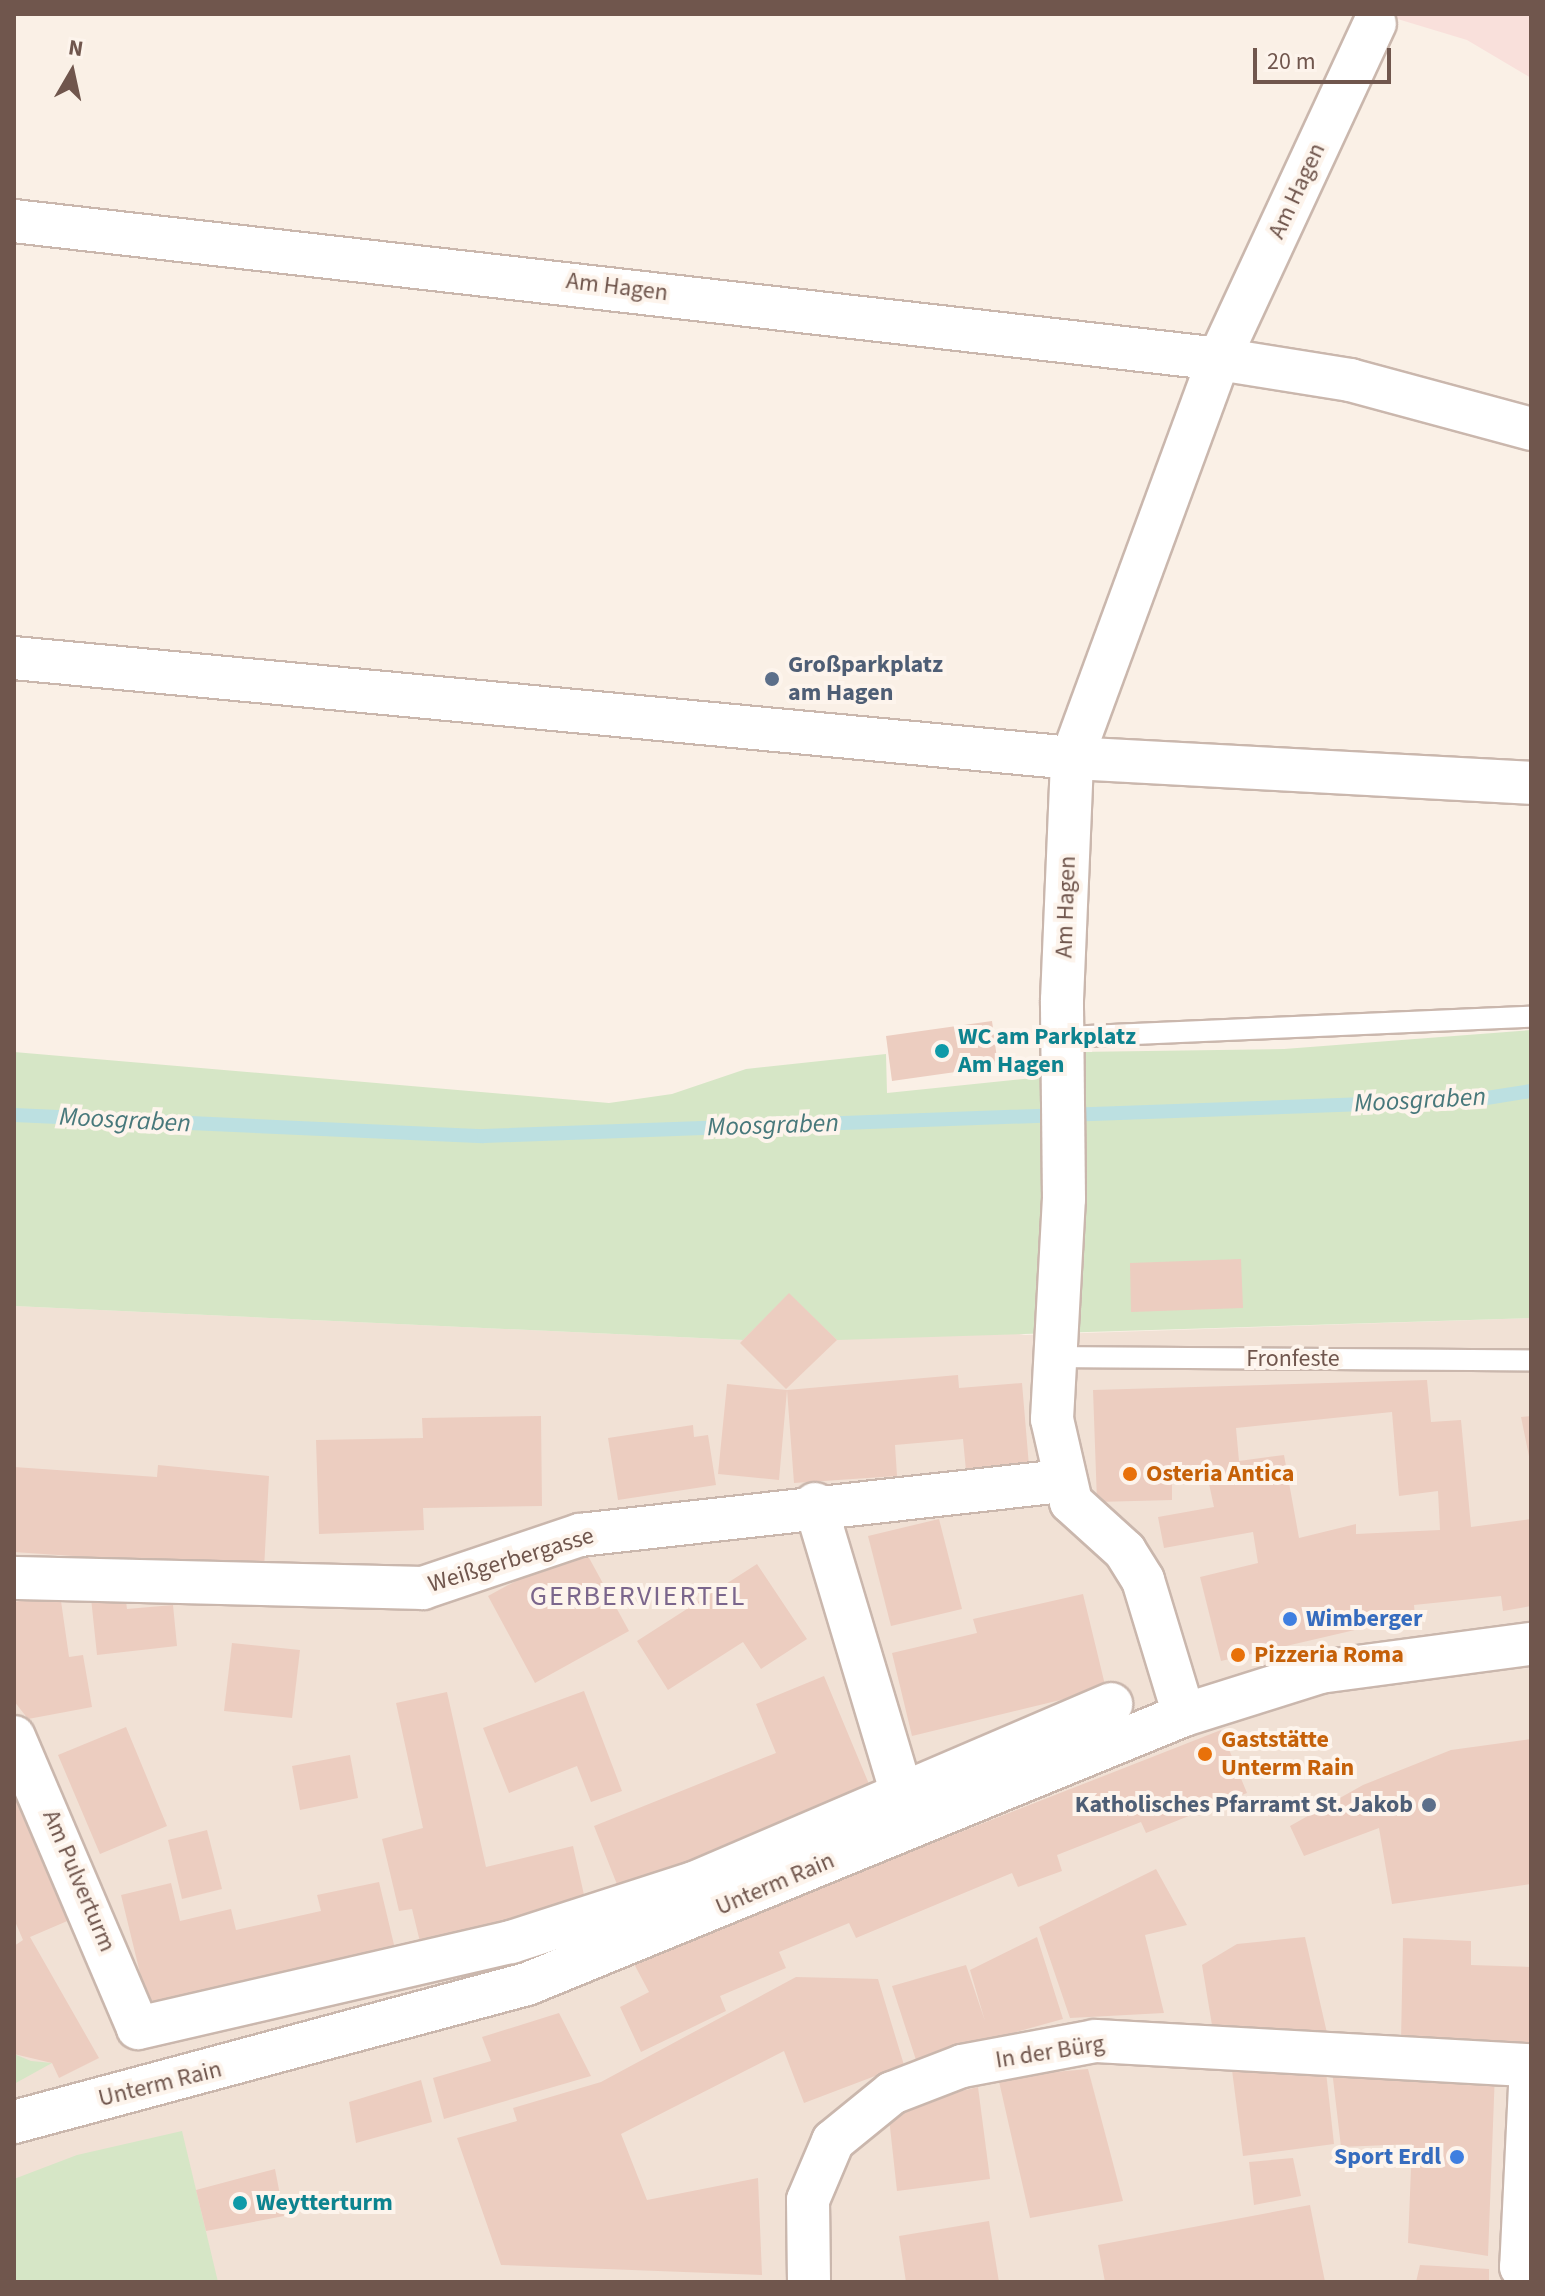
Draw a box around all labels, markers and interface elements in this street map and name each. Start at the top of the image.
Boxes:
text: N [66,31,85,65]
north arrow [32,32,112,112]
scale bar [1257,32,1395,82]
text: 20 m [1267,44,1316,79]
street label: Am Hagen [1262,139,1332,243]
street label: Am Hagen [564,266,670,308]
place label: Großparkplatz am Hagen [788,651,943,707]
marker: Großparkplatz am Hagen [763,670,781,688]
street label: Am Hagen [1050,855,1082,959]
place label: WC am Parkplatz Am Hagen [958,1023,1136,1079]
marker: WC am Parkplatz Am Hagen [933,1042,951,1060]
water label: Moosgraben [1353,1081,1487,1119]
water label: Moosgraben [58,1101,192,1139]
water label: Moosgraben [707,1107,839,1143]
street label: Fronfeste [1246,1345,1340,1373]
place label: Osteria Antica [1146,1460,1294,1488]
marker: Osteria Antica [1121,1465,1139,1483]
street label: Weißgerbergasse [425,1521,597,1599]
district label: GERBERVIERTEL [530,1579,746,1613]
place label: Wimberger [1306,1605,1423,1633]
marker: Wimberger [1281,1610,1299,1628]
place label: Pizzeria Roma [1254,1641,1404,1669]
marker: Pizzeria Roma [1229,1646,1247,1664]
place label: Gaststätte Unterm Rain [1221,1726,1354,1782]
marker: Gaststätte Unterm Rain [1196,1745,1214,1763]
place label: Katholisches Pfarramt St. Jakob [1075,1791,1413,1819]
marker: Katholisches Pfarramt St. Jakob [1420,1796,1438,1814]
street label: Am Pulverturm [36,1806,122,1956]
street label: Unterm Rain [711,1846,839,1922]
street label: In der Bürg [993,2029,1107,2075]
street label: Unterm Rain [95,2055,225,2113]
place label: Sport Erdl [1334,2143,1441,2171]
marker: Sport Erdl [1448,2148,1466,2166]
place label: Weytterturm [256,2189,393,2217]
marker: Weytterturm [231,2194,249,2212]

